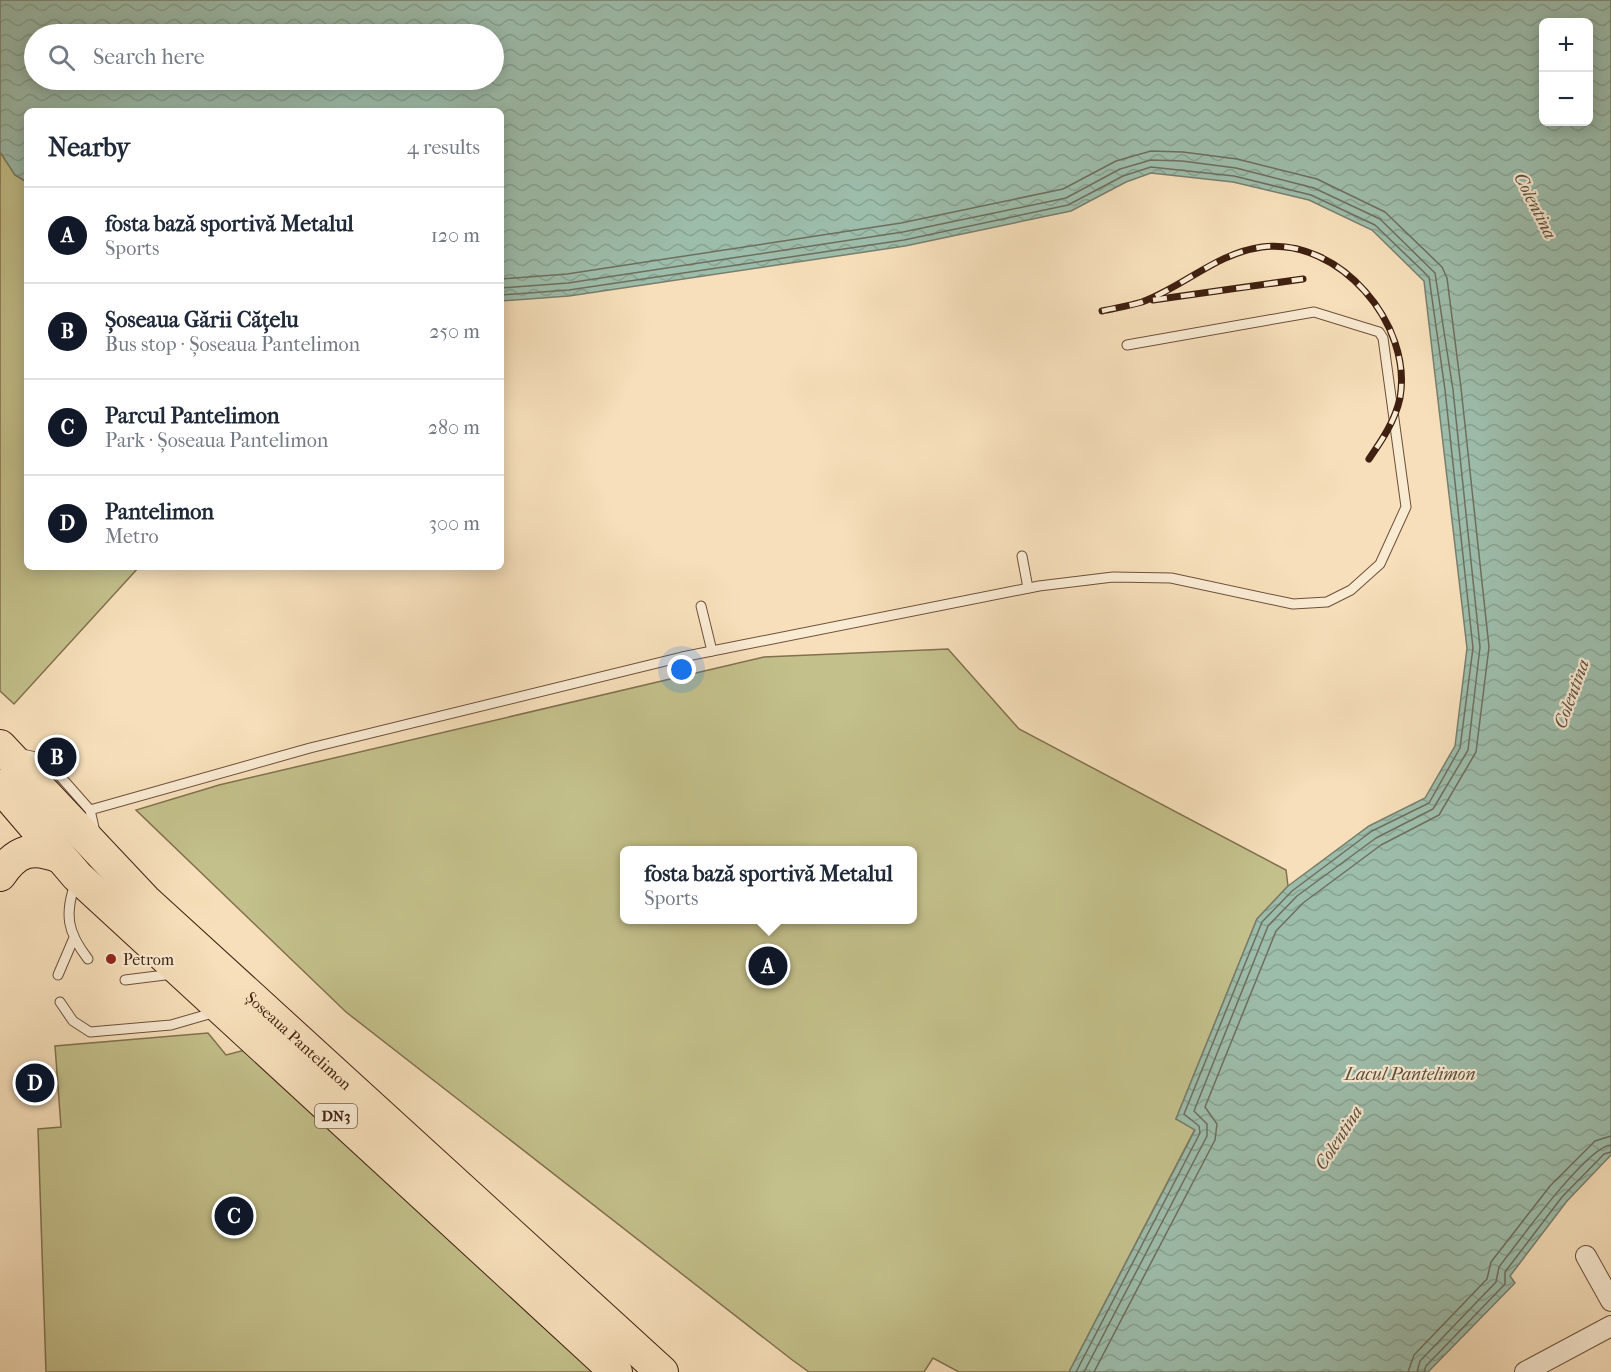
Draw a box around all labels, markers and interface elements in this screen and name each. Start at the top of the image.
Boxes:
map controls [1539,18,1593,126]
button: + [1539,18,1593,72]
search box [24,24,504,90]
icon: search [45,41,78,74]
text: Search here [93,44,205,70]
button: − [1539,72,1593,126]
text: Nearby [48,132,130,163]
text: 4 results [407,136,480,159]
water label: Colentina [1509,169,1561,243]
text: fosta bază sportivă Metalul [105,211,354,237]
text: A [61,224,74,247]
text: 120 m [431,224,480,247]
text: Sports [105,237,159,260]
text: Șoseaua Gării Cățelu [105,307,299,333]
text: B [61,320,74,343]
text: 250 m [429,320,480,343]
text: Bus stop · Șoseaua Pantelimon [105,333,360,356]
text: Parcul Pantelimon [105,403,280,429]
text: C [61,416,74,439]
text: 280 m [428,416,480,439]
text: Park · Șoseaua Pantelimon [105,429,328,452]
text: Pantelimon [105,499,214,525]
text: D [60,512,75,535]
text: 300 m [429,512,480,535]
text: Metro [105,525,159,548]
your location [667,655,696,684]
water label: Colentina [1550,657,1594,731]
pin: B [38,734,76,780]
popup [620,846,917,924]
text: fosta bază sportivă Metalul [644,861,893,887]
text: Sports [644,887,698,910]
pin: A [748,944,788,988]
place label: Petrom [123,950,175,969]
marker: Petrom [104,952,118,966]
street label: Șoseaua Pantelimon [242,987,356,1094]
pin: D [15,1060,54,1106]
water label: Lacul Pantelimon [1342,1064,1476,1085]
water label: Colentina [1311,1102,1367,1174]
road number: DN3 [315,1104,357,1128]
pin: C [214,1194,254,1238]

